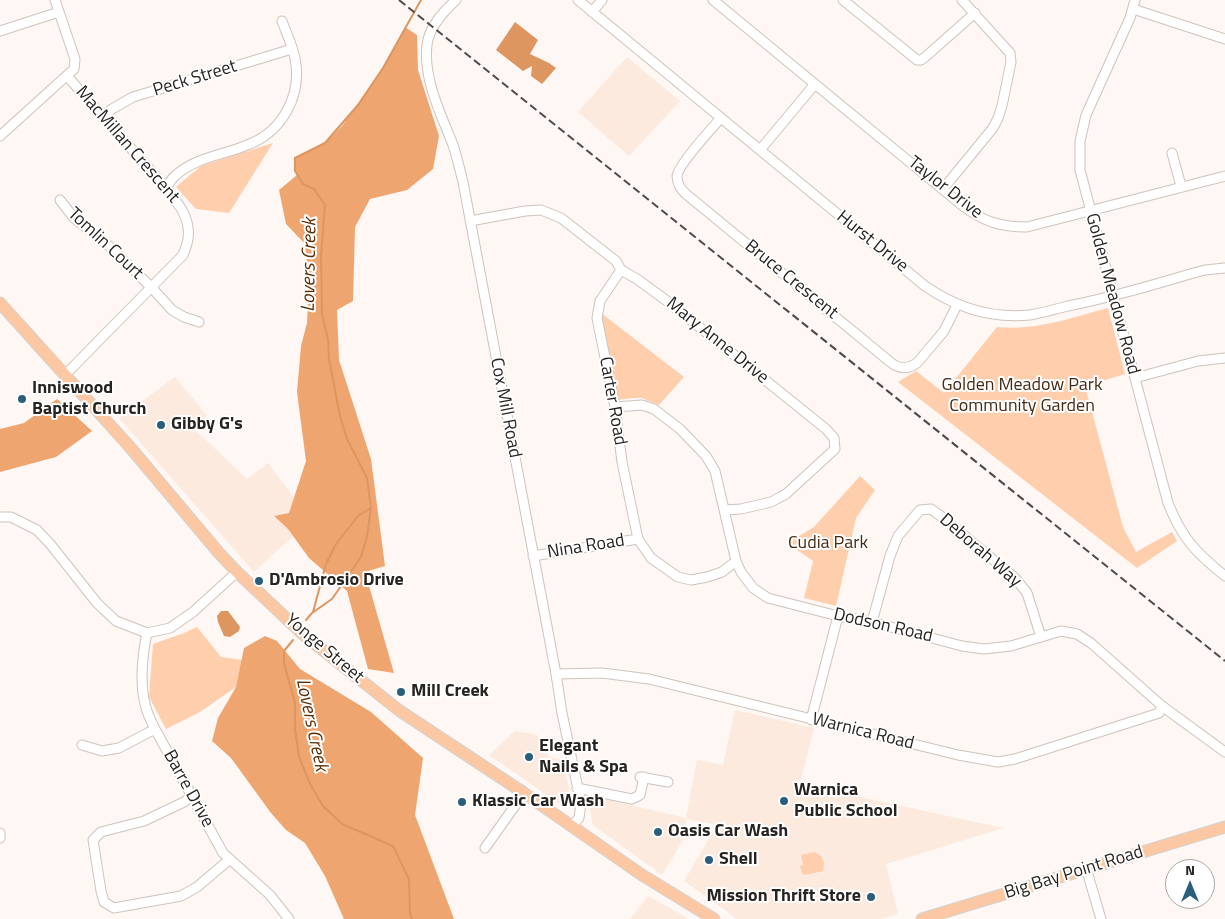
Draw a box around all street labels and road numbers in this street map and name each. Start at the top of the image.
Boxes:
street label: Peck Street [150,56,240,102]
street label: MacMillan Crescent [70,82,184,208]
street label: Taylor Drive [903,152,987,224]
street label: Tomlin Court [63,204,147,284]
street label: Hurst Drive [832,207,912,277]
street label: Golden Meadow Road [1080,211,1144,377]
street label: Bruce Crescent [740,236,842,324]
street label: Mary Anne Drive [661,293,773,389]
street label: Carter Road [594,355,630,447]
street label: Cox Mill Road [485,356,525,460]
street label: Deborah Way [934,509,1026,593]
street label: Nina Road [546,530,626,564]
street label: Dodson Road [831,604,935,648]
street label: Yonge Street [280,610,368,688]
street label: Warnica Road [810,709,916,755]
street label: Barre Drive [158,747,218,831]
street label: Big Bay Point Road [1002,842,1146,904]

